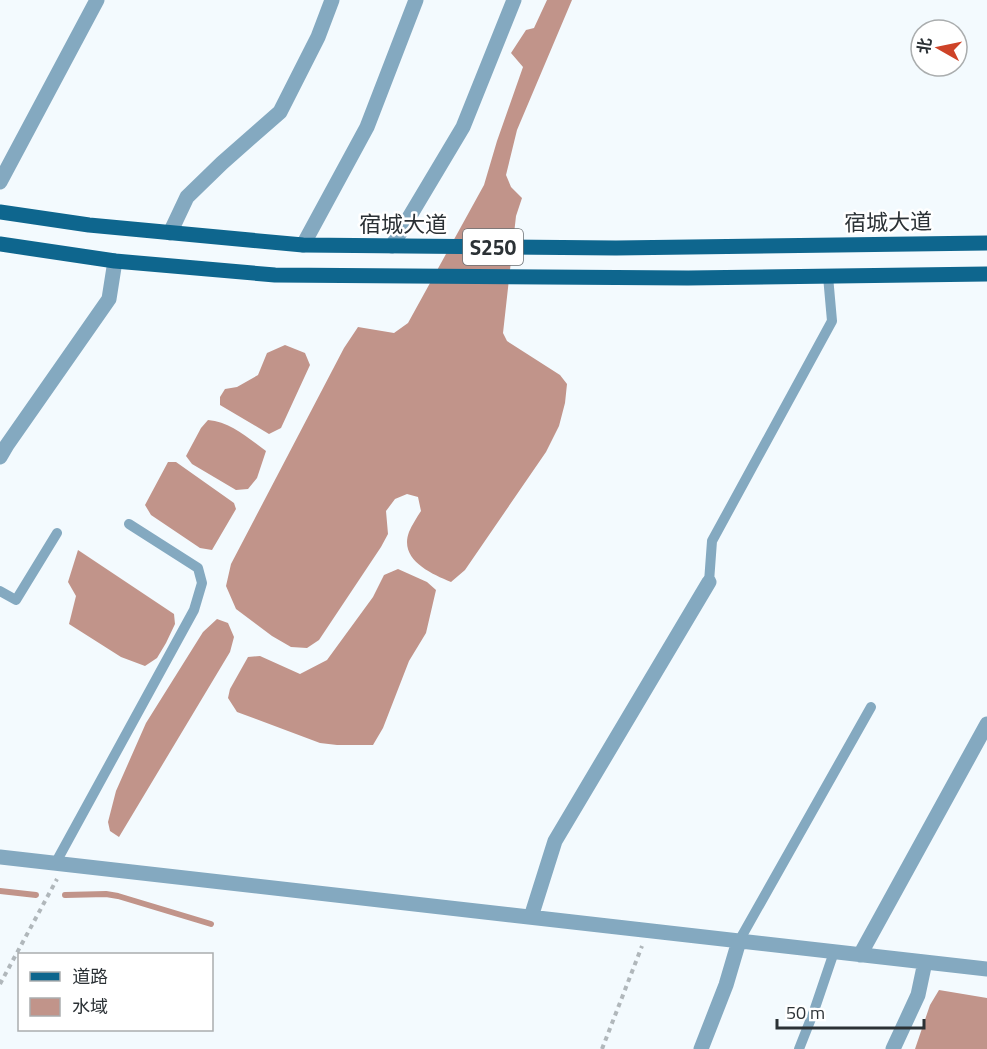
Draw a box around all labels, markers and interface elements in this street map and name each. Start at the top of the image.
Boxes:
north arrow [909,18,969,78]
text: 北 [911,36,937,55]
street label: 宿城大道 [844,204,932,240]
street label: 宿城大道 [359,207,447,241]
road number: S250 [463,229,523,265]
legend [18,953,213,1031]
text: 道路 [72,963,108,990]
scale bar [777,992,924,1030]
text: 水域 [72,993,108,1020]
text: 50 m [786,999,825,1026]

